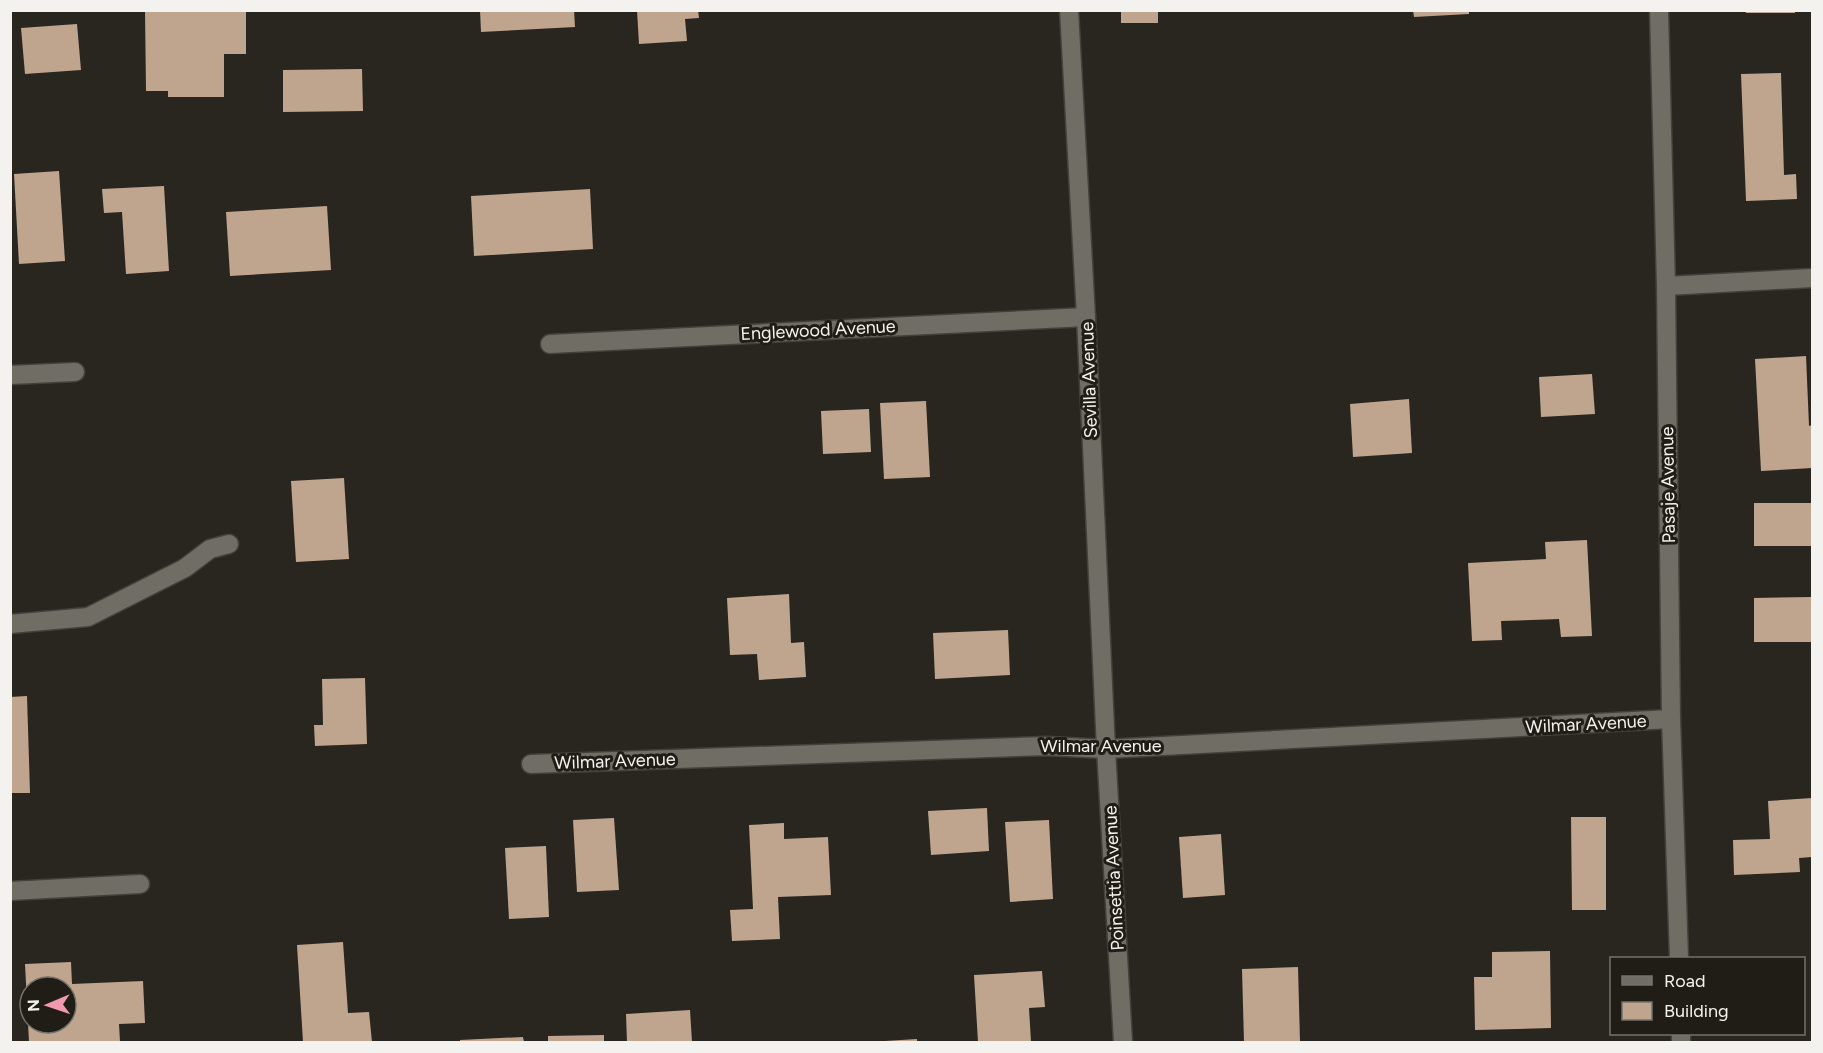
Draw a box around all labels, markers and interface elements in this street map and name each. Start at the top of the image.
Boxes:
street label: Englewood Avenue [740,315,896,345]
street label: Sevilla Avenue [1076,321,1102,439]
street label: Pasaje Avenue [1656,426,1680,544]
street label: Wilmar Avenue [1525,710,1647,738]
street label: Wilmar Avenue [1040,735,1162,757]
street label: Wilmar Avenue [554,748,676,774]
street label: Poinsettia Avenue [1099,805,1129,951]
legend [1610,957,1805,1035]
text: Road [1664,970,1705,992]
north arrow [18,975,78,1035]
text: N [24,999,43,1012]
text: Building [1664,1000,1729,1022]

